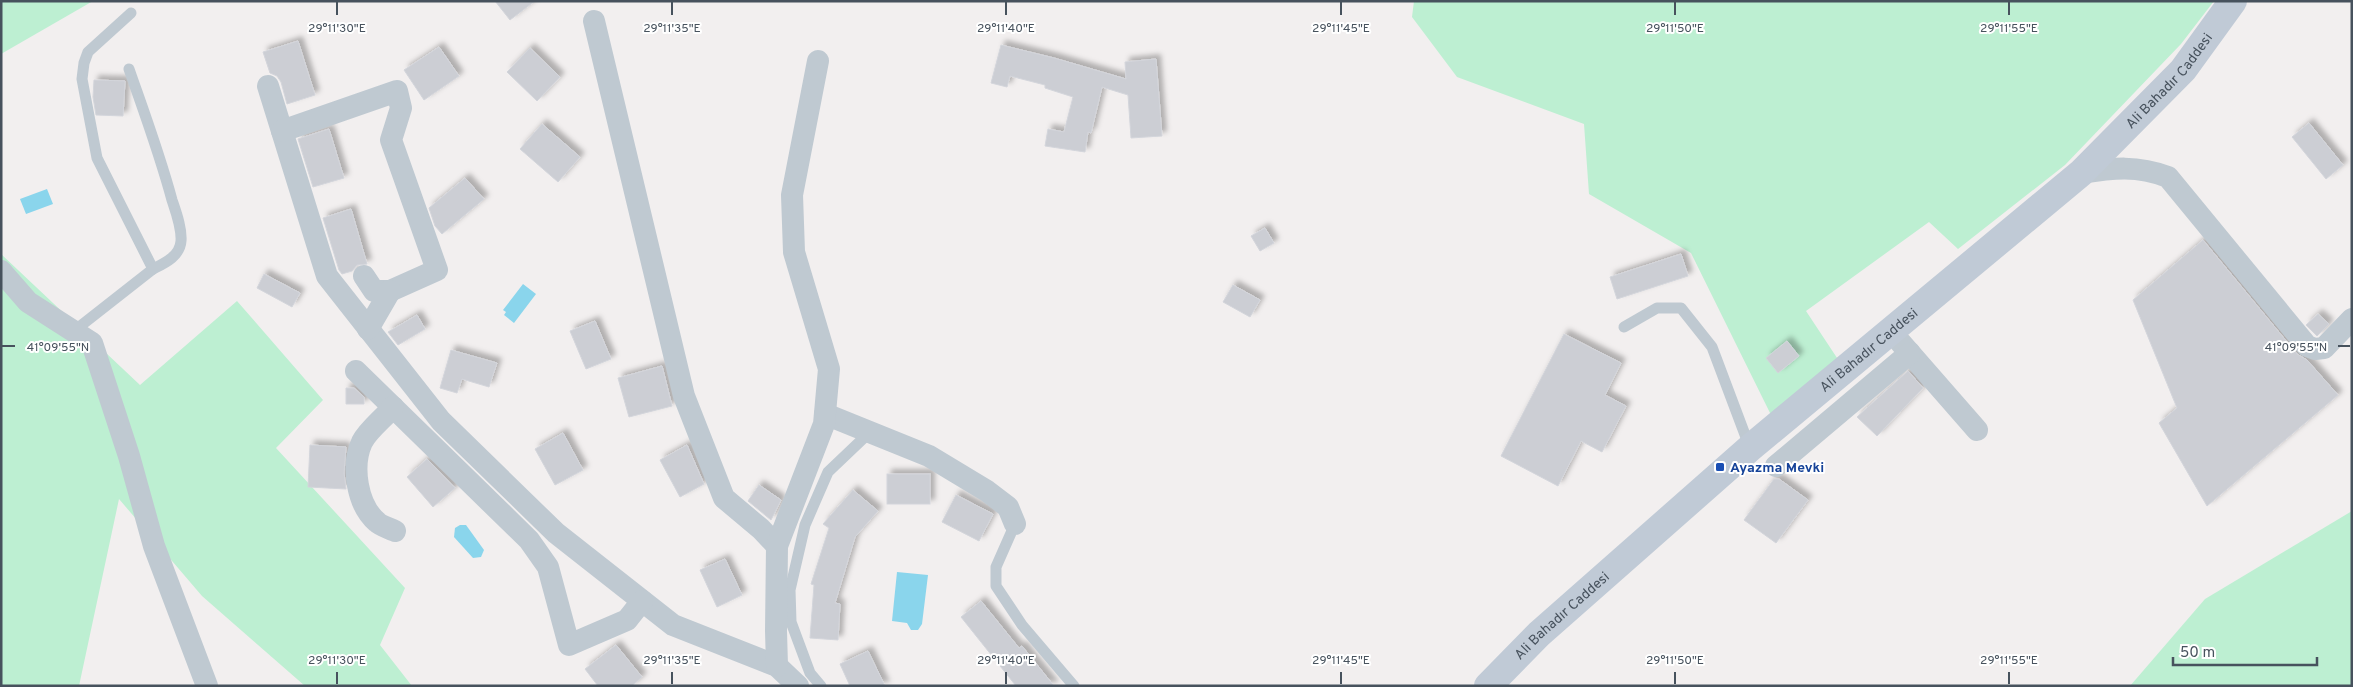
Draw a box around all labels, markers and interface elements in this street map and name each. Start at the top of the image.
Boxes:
text: 29°11'30"E [308,21,366,37]
text: 29°11'35"E [643,21,701,37]
text: 29°11'40"E [977,21,1035,37]
text: 29°11'45"E [1312,21,1370,37]
text: 29°11'50"E [1646,21,1704,37]
text: 29°11'55"E [1980,21,2038,37]
street label: Ali Bahadır Caddesi [2123,30,2217,133]
street label: Ali Bahadır Caddesi [1817,305,1922,396]
text: 41°09'55"N [27,340,89,356]
text: 41°09'55"N [2265,340,2327,356]
place label: Ayazma Mevki [1730,460,1824,477]
marker: Ayazma Mevki [1714,461,1726,473]
street label: Ali Bahadır Caddesi [1512,569,1613,664]
scale bar [2173,634,2317,666]
text: 50 m [2180,644,2215,663]
text: 29°11'30"E [308,653,366,669]
text: 29°11'35"E [643,653,701,669]
text: 29°11'40"E [977,653,1035,669]
text: 29°11'45"E [1312,653,1370,669]
text: 29°11'50"E [1646,653,1704,669]
text: 29°11'55"E [1980,653,2038,669]

